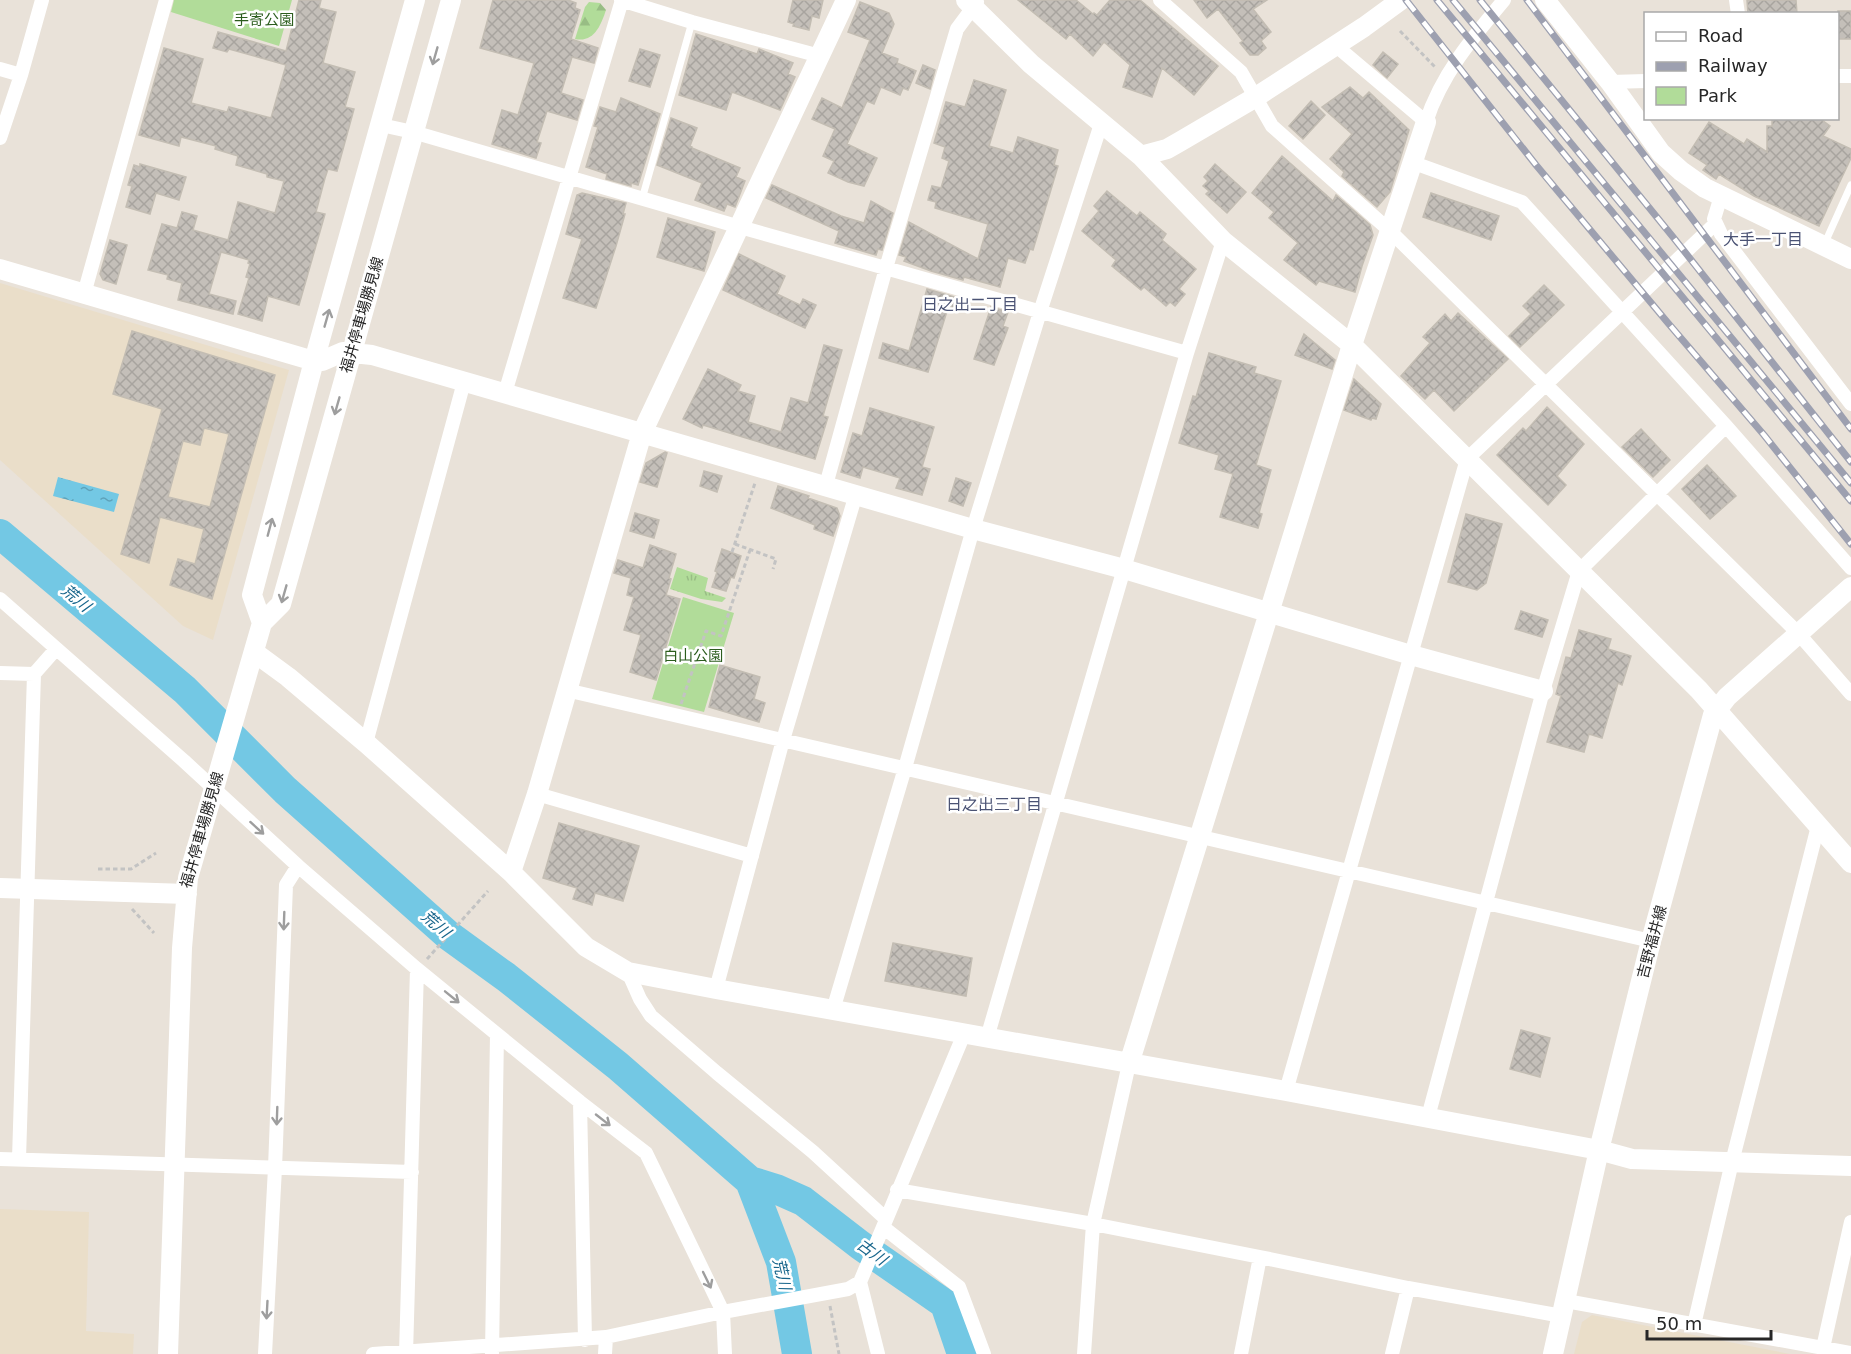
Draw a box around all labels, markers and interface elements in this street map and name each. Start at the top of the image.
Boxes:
park label: 手寄公園 [234,11,294,29]
legend [1644,12,1839,120]
text: Road [1698,25,1743,46]
one-way arrow [429,46,440,65]
text: Railway [1698,55,1768,76]
text: Park [1698,85,1737,106]
district label: 大手一丁目 [1723,230,1803,249]
street label: 福井停車場勝見線 [337,255,387,375]
district label: 日之出二丁目 [922,295,1018,314]
one-way arrow [321,309,333,328]
one-way arrow [330,396,342,415]
one-way arrow [265,518,277,537]
water label: 荒川 [58,580,96,617]
one-way arrow [278,584,289,603]
park label: 白山公園 [663,647,723,665]
street label: 福井停車場勝見線 [177,770,227,890]
district label: 日之出三丁目 [946,795,1042,814]
one-way arrow [249,821,264,835]
street label: 吉野福井線 [1634,903,1670,981]
water label: 荒川 [418,906,456,943]
one-way arrow [279,910,290,930]
one-way arrow [444,991,460,1004]
one-way arrow [271,1105,282,1125]
one-way arrow [595,1113,611,1126]
water label: 古川 [853,1235,892,1270]
water label: 荒川 [769,1256,795,1294]
one-way arrow [702,1270,714,1288]
one-way arrow [261,1300,272,1320]
scale bar [1647,1303,1772,1341]
text: 50 m [1656,1313,1702,1334]

